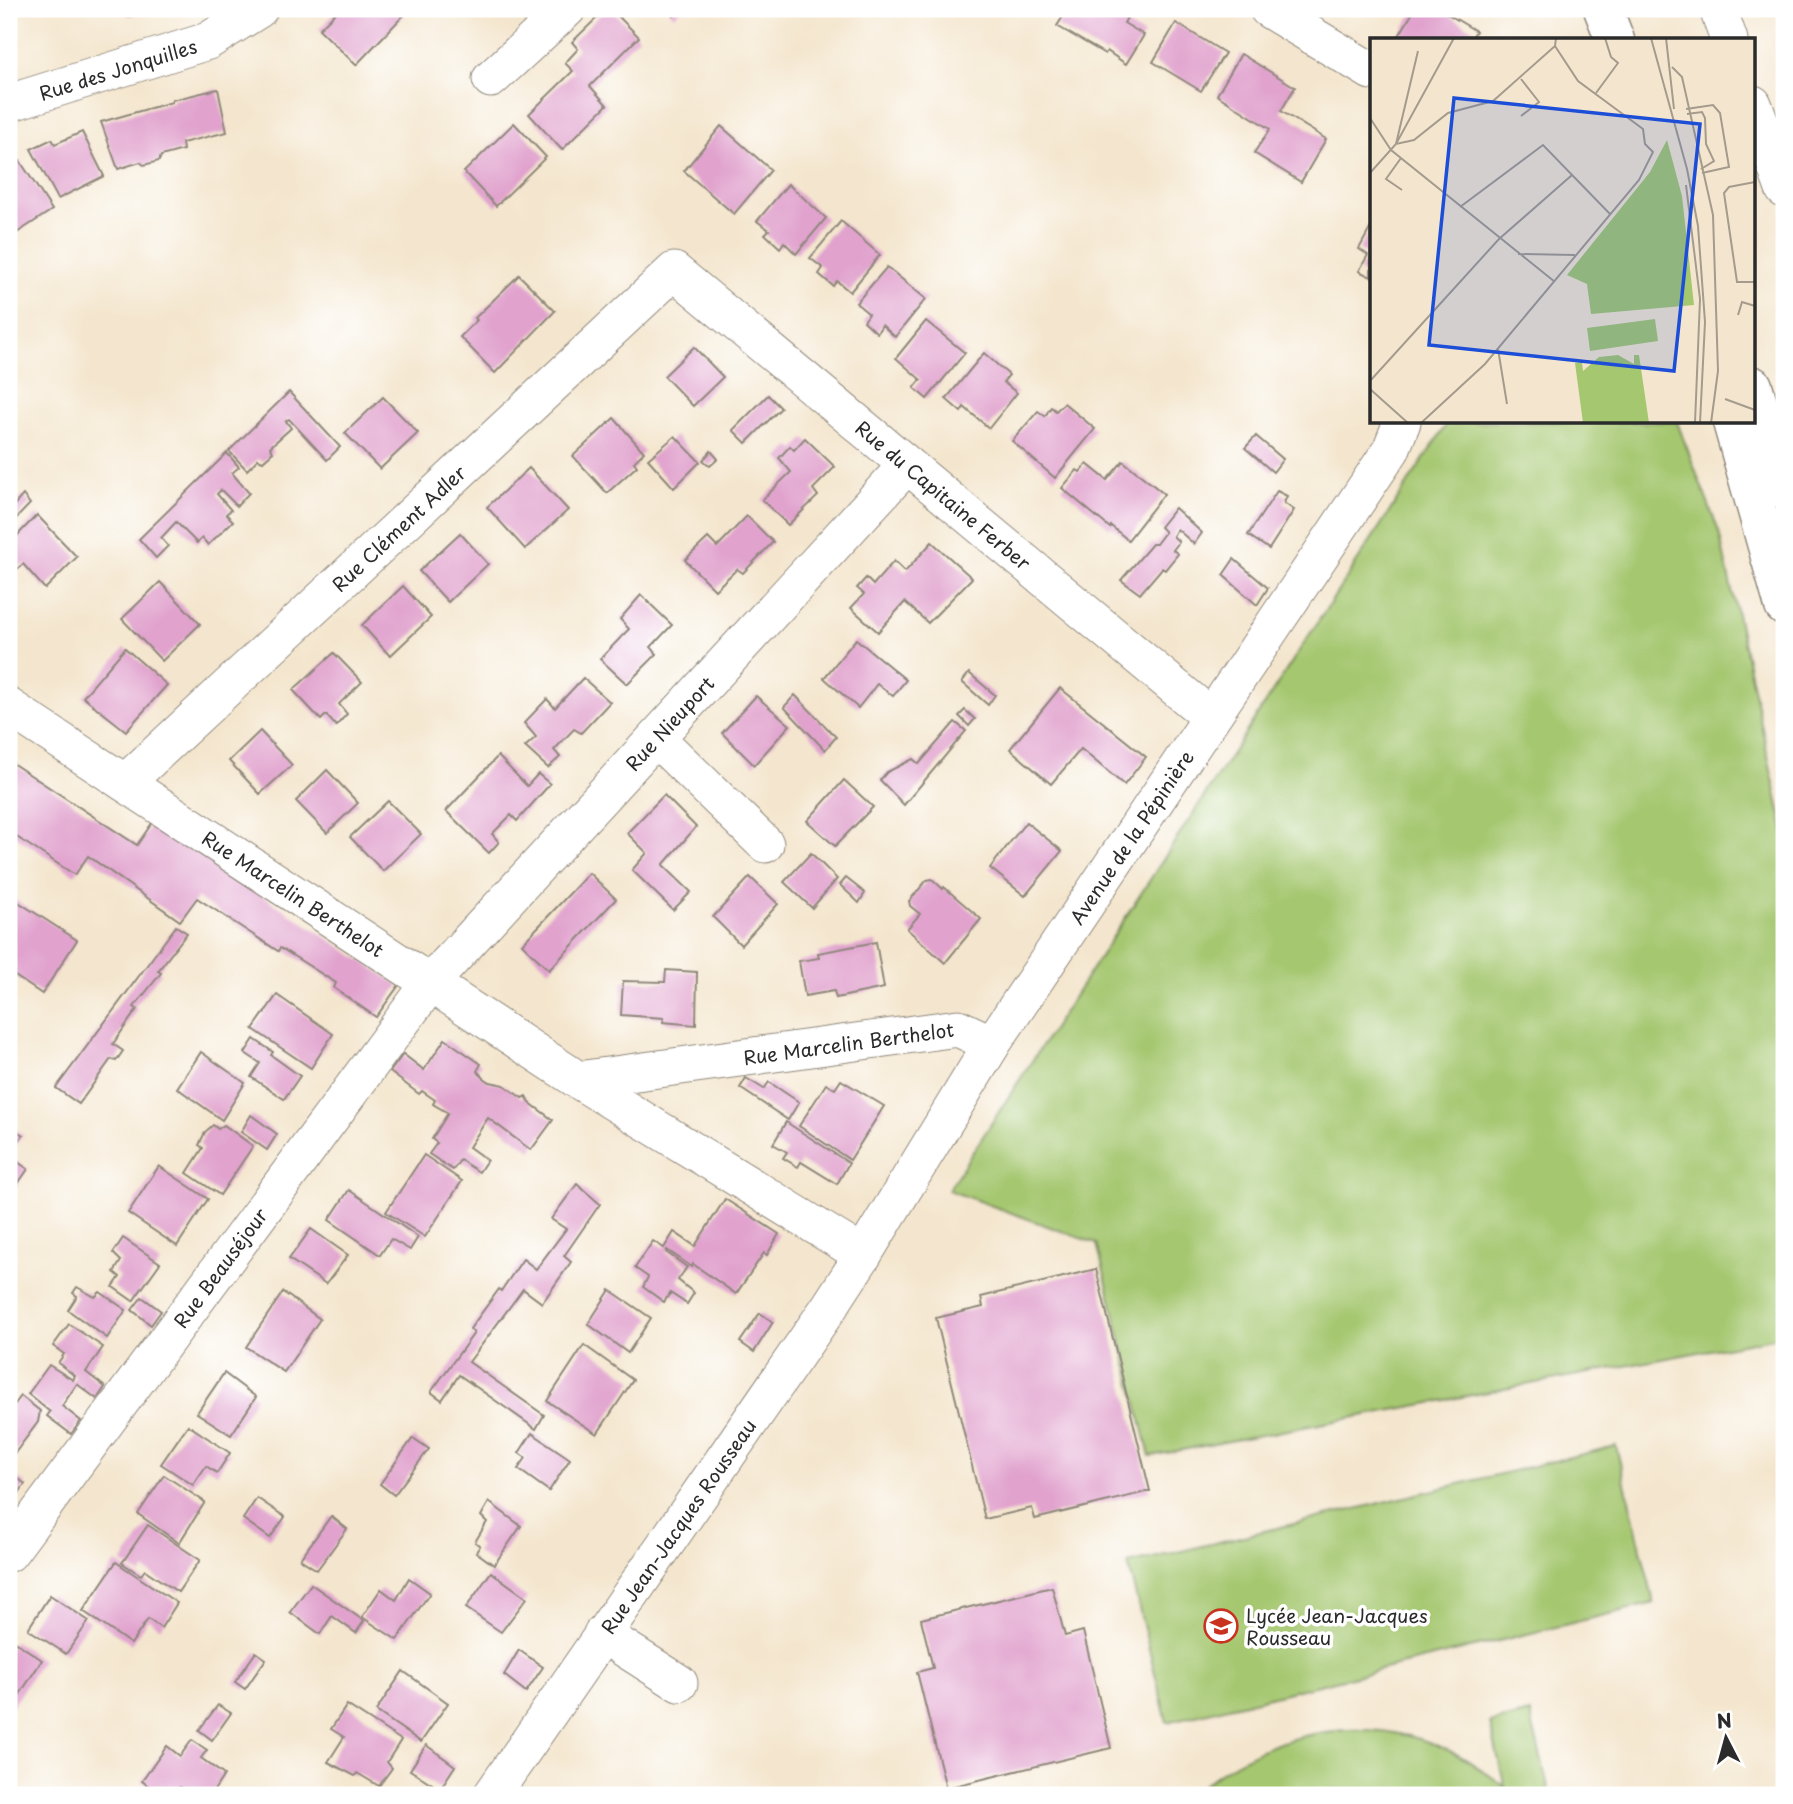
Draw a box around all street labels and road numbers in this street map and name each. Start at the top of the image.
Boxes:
street label: Rue des Jonquilles [35,31,200,107]
street label: Rue du Capitaine Ferber [850,414,1037,576]
street label: Rue Clément Adler [325,458,472,598]
street label: Rue Nieuport [619,669,720,777]
street label: Avenue de la Pépinière [1063,744,1200,930]
street label: Rue Marcelin Berthelot [197,824,390,963]
street label: Rue Marcelin Berthelot [742,1015,956,1071]
street label: Rue Beauséjour [166,1202,274,1333]
street label: Rue Jean-Jacques Rousseau [594,1413,762,1639]

